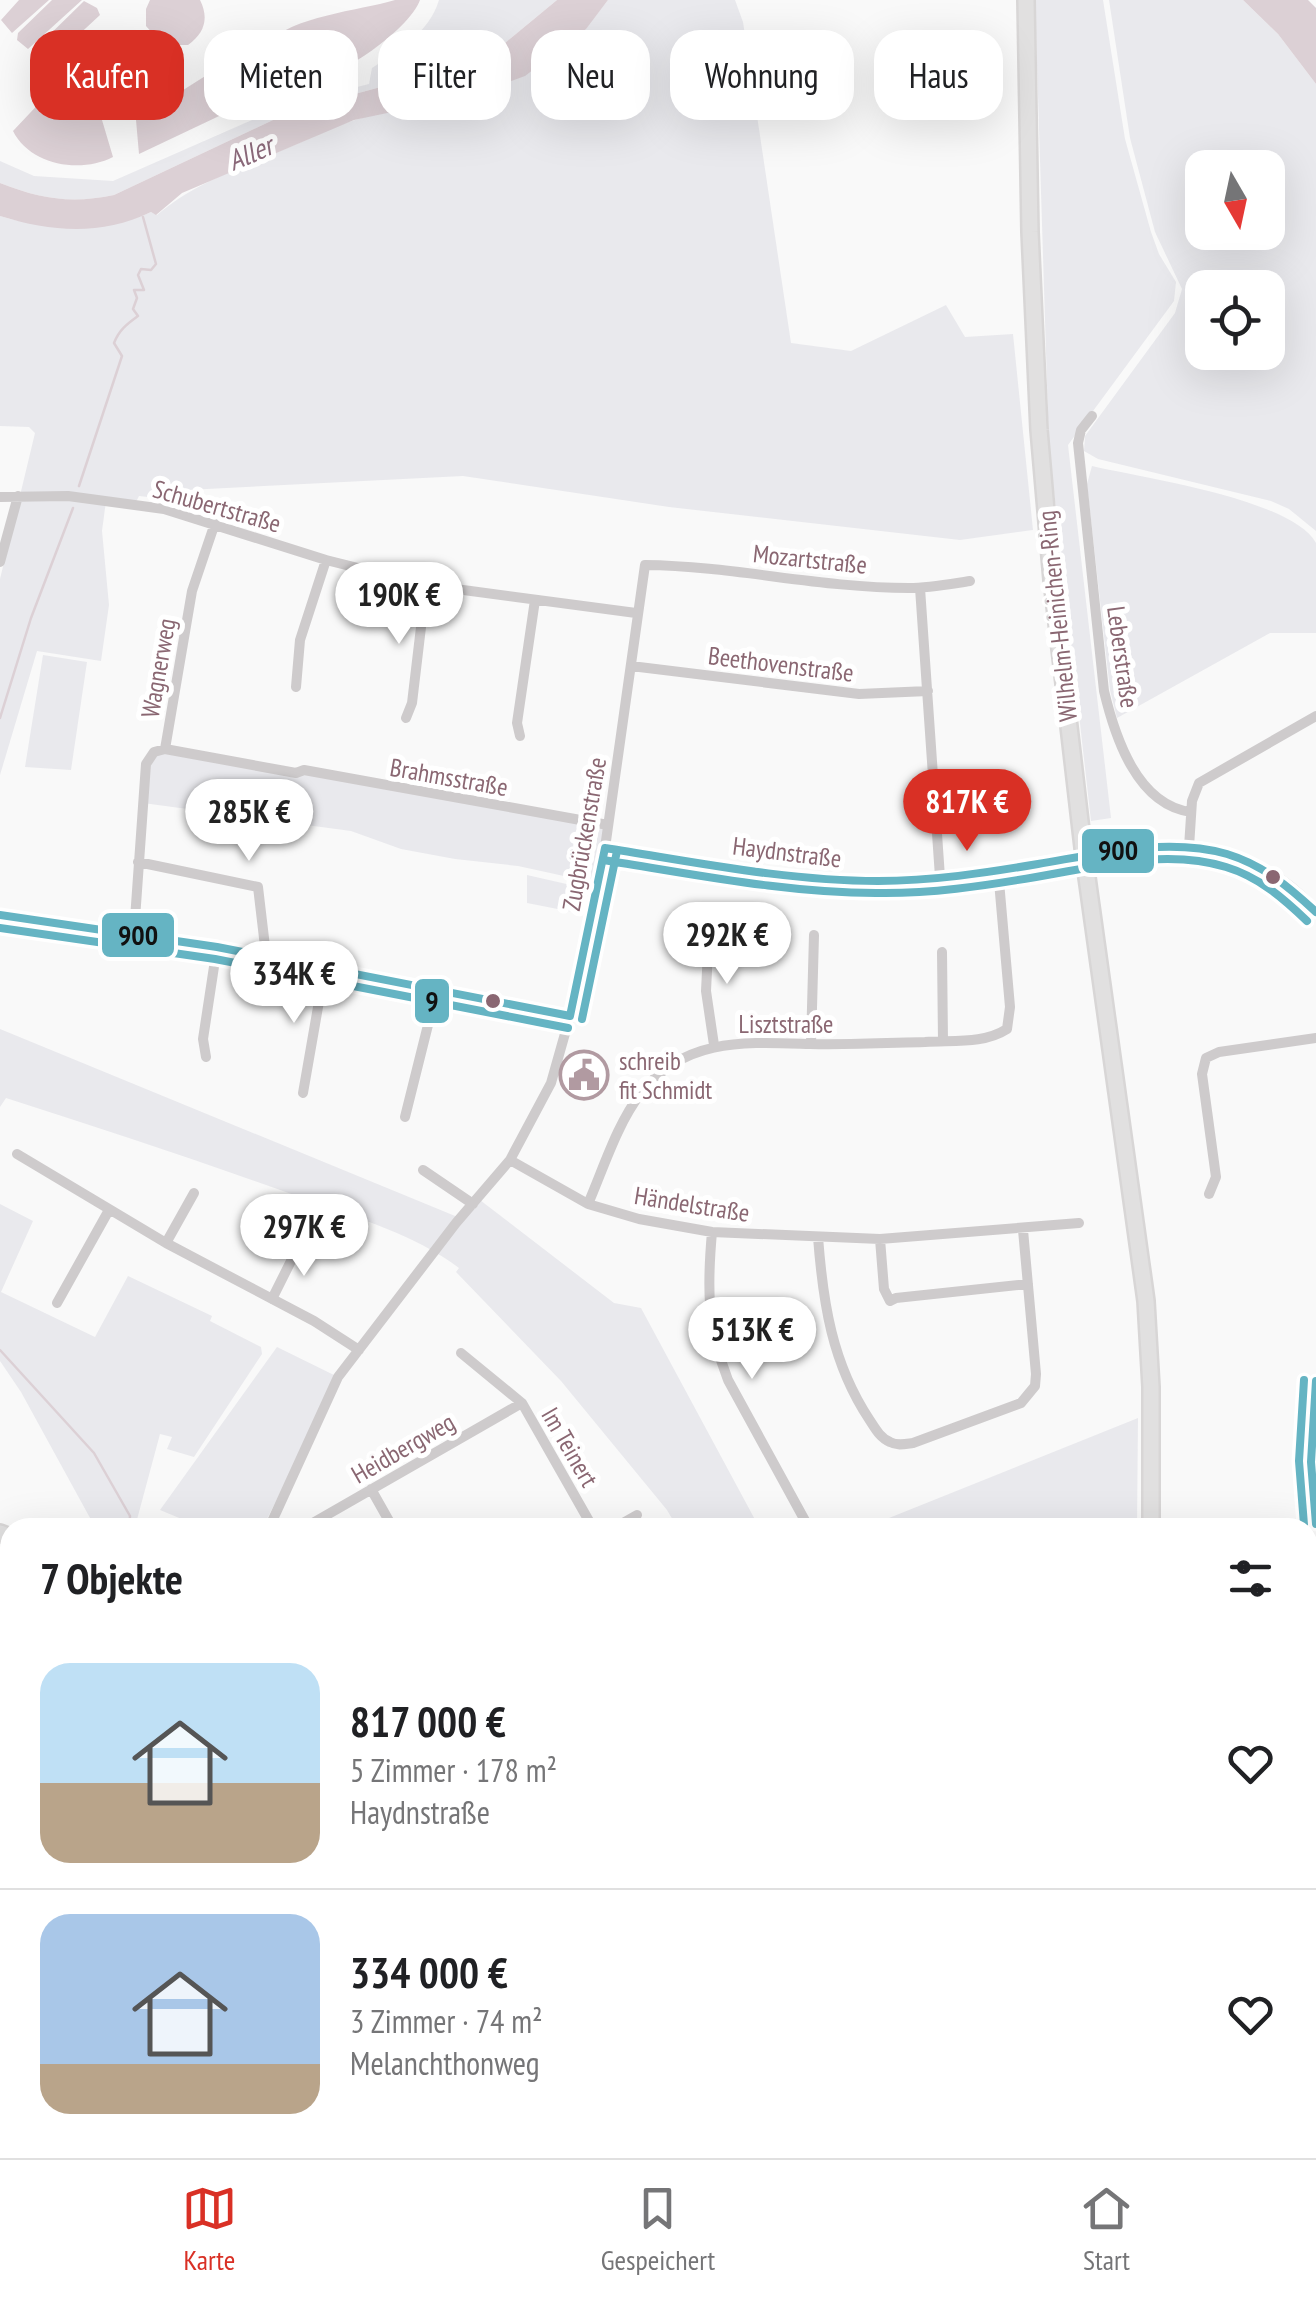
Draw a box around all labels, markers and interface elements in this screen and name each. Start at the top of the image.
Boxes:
chip: Kaufen [30,30,184,120]
chip: Mieten [204,30,358,120]
chip: Filter [378,30,511,120]
chip: Neu [531,30,650,120]
chip: Wohnung [670,30,854,120]
chip: Haus [874,30,1003,120]
water label: Aller [222,125,282,178]
north arrow [1185,150,1285,250]
map controls [1185,150,1285,370]
button: locate [1185,270,1285,370]
street label: Schubertstraße [149,472,285,540]
street label: Wilhelm-Heinichen-Ring [1030,509,1084,723]
street label: Mozartstraße [751,537,869,581]
pin: 190K € [318,562,480,647]
text: 190K € [357,573,441,615]
street label: Leberstraße [1100,604,1146,710]
street label: Wagnerweg [134,616,182,720]
street label: Beethovenstraße [706,639,856,689]
street label: Brahmsstraße [388,751,510,803]
street label: Zugbrückenstraße [555,755,613,913]
pin: 817K € [886,769,1048,854]
pin: 285K € [168,779,330,864]
text: 817K € [925,780,1009,822]
text: 285K € [207,790,291,832]
line badge: 900 [1080,827,1156,875]
street label: Haydnstraße [731,829,843,875]
text: 900 [1098,831,1138,868]
unlabelled marker [1263,867,1283,887]
pin: 292K € [646,902,808,987]
line badge: 900 [100,911,176,959]
text: 292K € [685,913,769,955]
text: 900 [118,916,158,953]
pin: 334K € [213,941,375,1026]
text: 334K € [252,952,336,994]
line badge: 9 [413,977,451,1025]
text: 9 [425,982,439,1019]
unlabelled marker [483,991,503,1011]
street label: Lisztstraße [739,1008,833,1040]
place label: schreib fit Schmidt [619,1045,712,1106]
public building icon: schreib fit Schmidt [558,1049,610,1101]
street label: Händelstraße [632,1179,752,1229]
pin: 297K € [223,1194,385,1279]
text: 297K € [262,1205,346,1247]
pin: 513K € [671,1297,833,1382]
text: 513K € [710,1308,794,1350]
street label: Im Teinert [534,1401,606,1493]
street label: Heidbergweg [346,1406,460,1490]
text: 7 Objekte [40,1551,183,1606]
icon: filters [1223,1551,1278,1606]
text: 817 000 € [350,1694,506,1749]
icon: home [120,1703,240,1823]
icon: heart [1223,1736,1278,1791]
text: 5 Zimmer · 178 m² [350,1749,557,1791]
text: Haydnstraße [350,1791,490,1833]
text: 334 000 € [350,1945,508,2000]
icon: home [120,1954,240,2074]
icon: heart [1223,1987,1278,2042]
text: 3 Zimmer · 74 m² [350,2000,543,2042]
text: Melanchthonweg [350,2042,540,2084]
tab: Karte [182,2181,237,2278]
tab: Gespeichert [601,2181,715,2278]
tab: Start [1079,2181,1134,2278]

